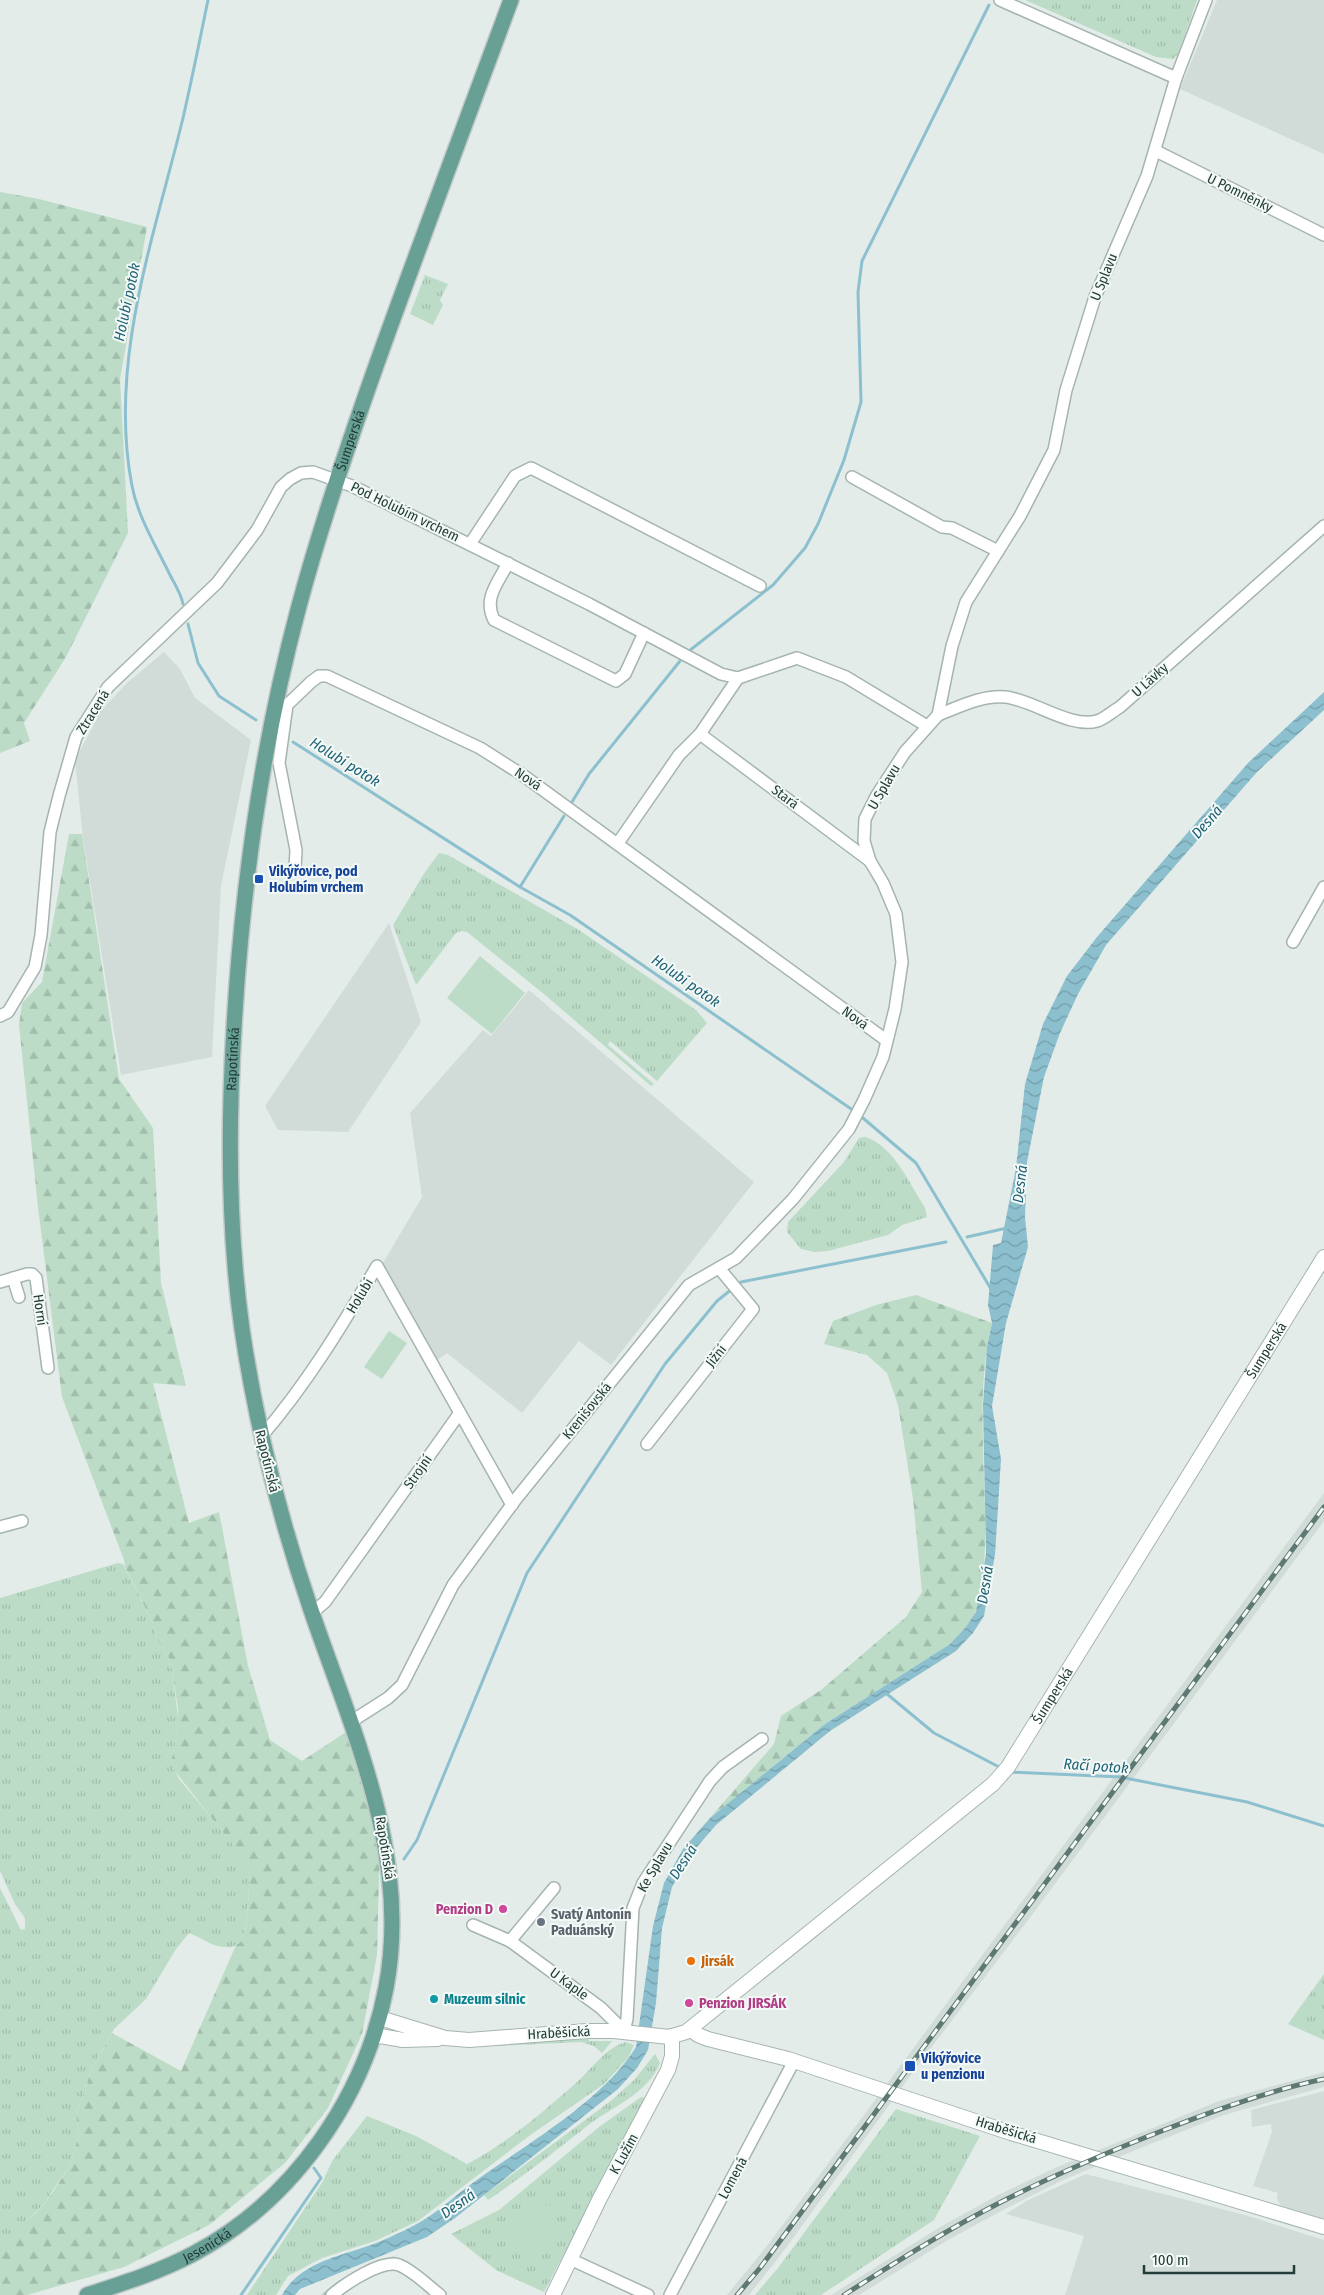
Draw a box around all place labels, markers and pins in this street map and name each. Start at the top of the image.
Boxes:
place label: Vikýřovice, pod Holubím vrchem [268,863,364,896]
marker: Vikýřovice, pod Holubím vrchem [253,873,265,885]
place label: Penzion D [436,1901,493,1918]
marker: Penzion D [497,1903,509,1915]
place label: Svatý Antonín Paduánský [551,1906,631,1939]
marker: Svatý Antonín Paduánský [535,1916,547,1928]
place label: Jirsák [700,1953,735,1970]
marker: Jirsák [685,1955,697,1967]
place label: Muzeum silnic [444,1991,527,2008]
marker: Muzeum silnic [428,1993,440,2005]
place label: Penzion JIRSÁK [699,1994,787,2012]
marker: Penzion JIRSÁK [683,1997,695,2009]
place label: Vikýřovice u penzionu [920,2050,985,2083]
marker: Vikýřovice u penzionu [903,2059,917,2073]

